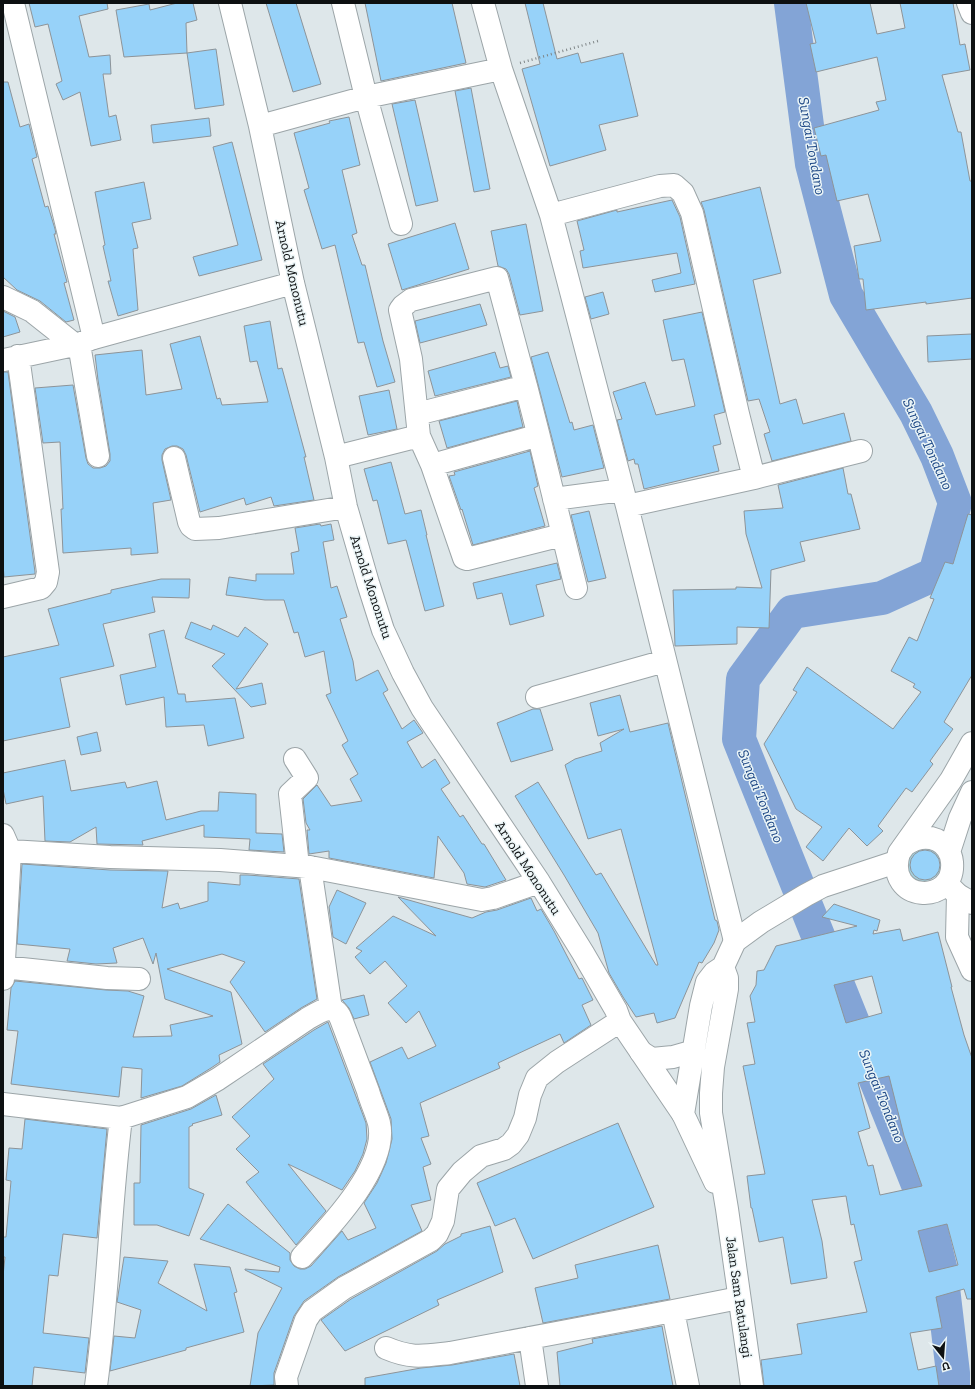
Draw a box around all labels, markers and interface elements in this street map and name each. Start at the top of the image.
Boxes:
water label: Sungai Tondano [795,96,829,196]
street label: Arnold Mononutu [272,218,312,328]
water label: Sungai Tondano [899,395,957,493]
street label: Arnold Mononutu [346,533,396,641]
water label: Sungai Tondano [734,747,788,845]
street label: Arnold Mononutu [491,818,565,918]
water label: Sungai Tondano [855,1047,909,1145]
street label: Jalan Sam Ratulangi [722,1235,756,1359]
north arrow [923,1337,963,1377]
text: U [940,1359,951,1373]

